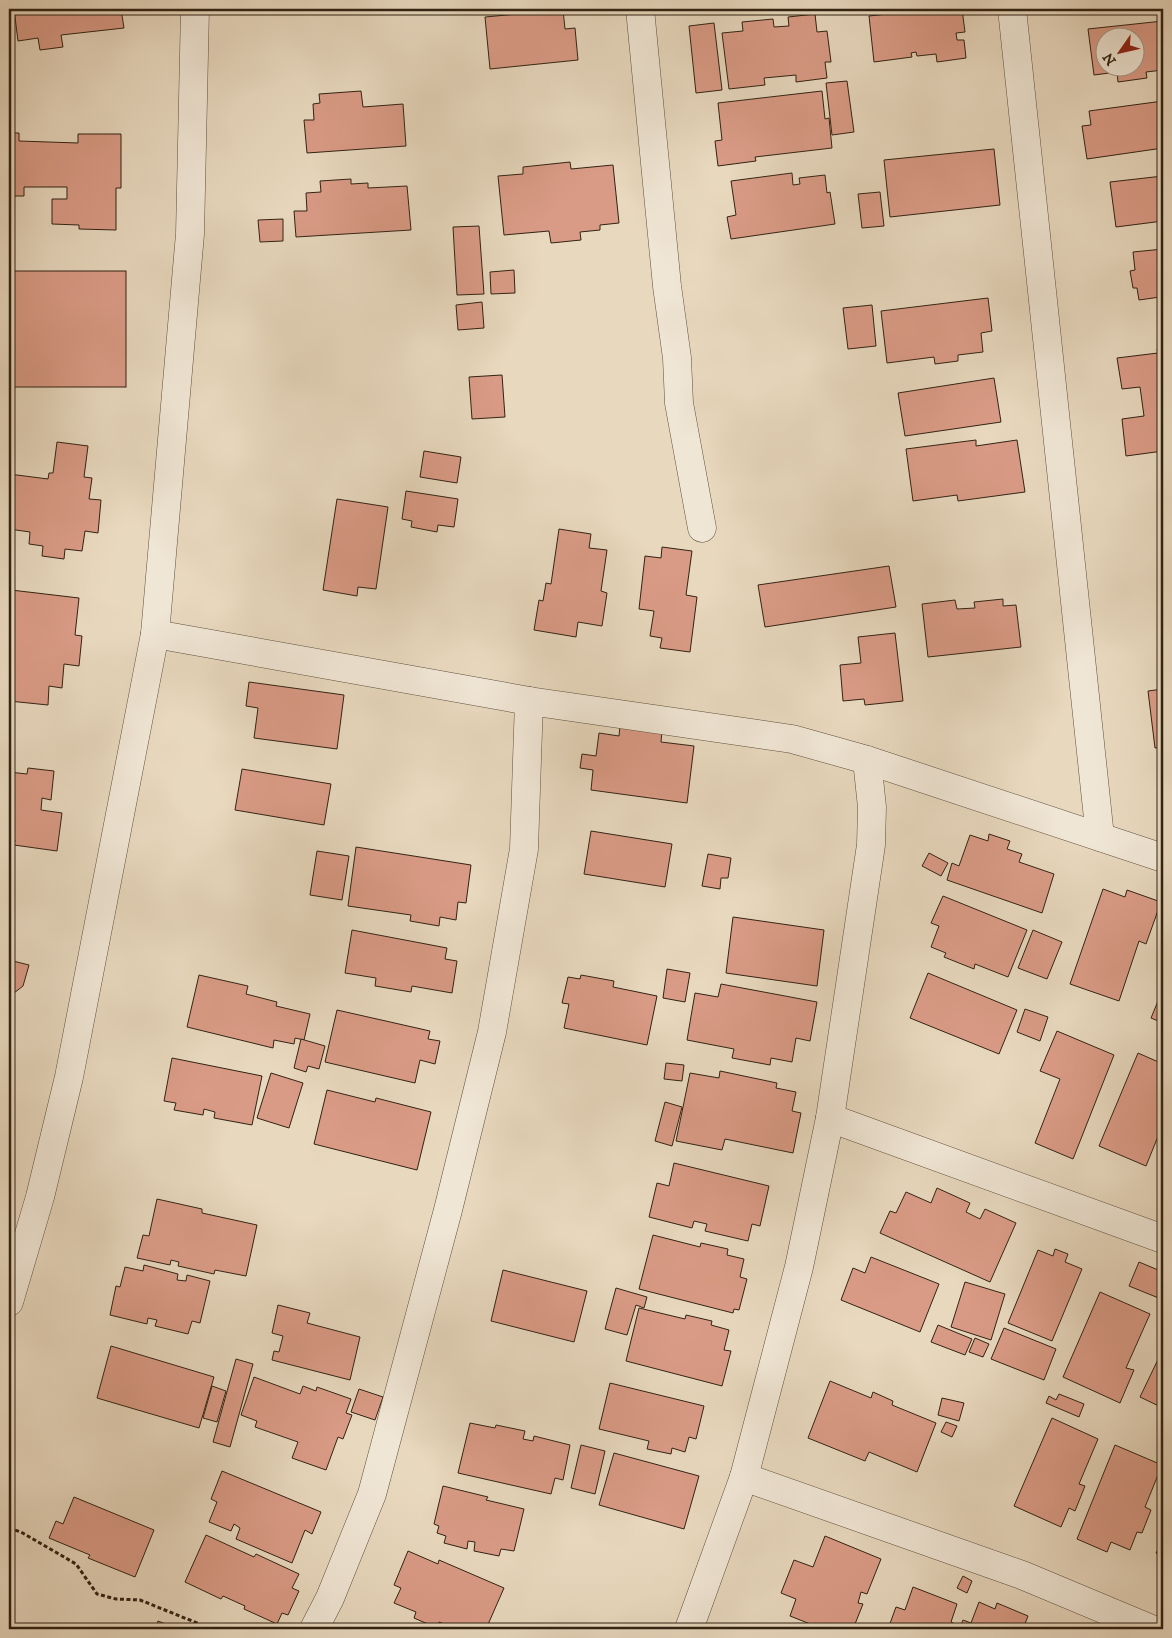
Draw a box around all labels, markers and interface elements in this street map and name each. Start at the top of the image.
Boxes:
north arrow [1094,28,1144,78]
text: N [1099,48,1121,69]

